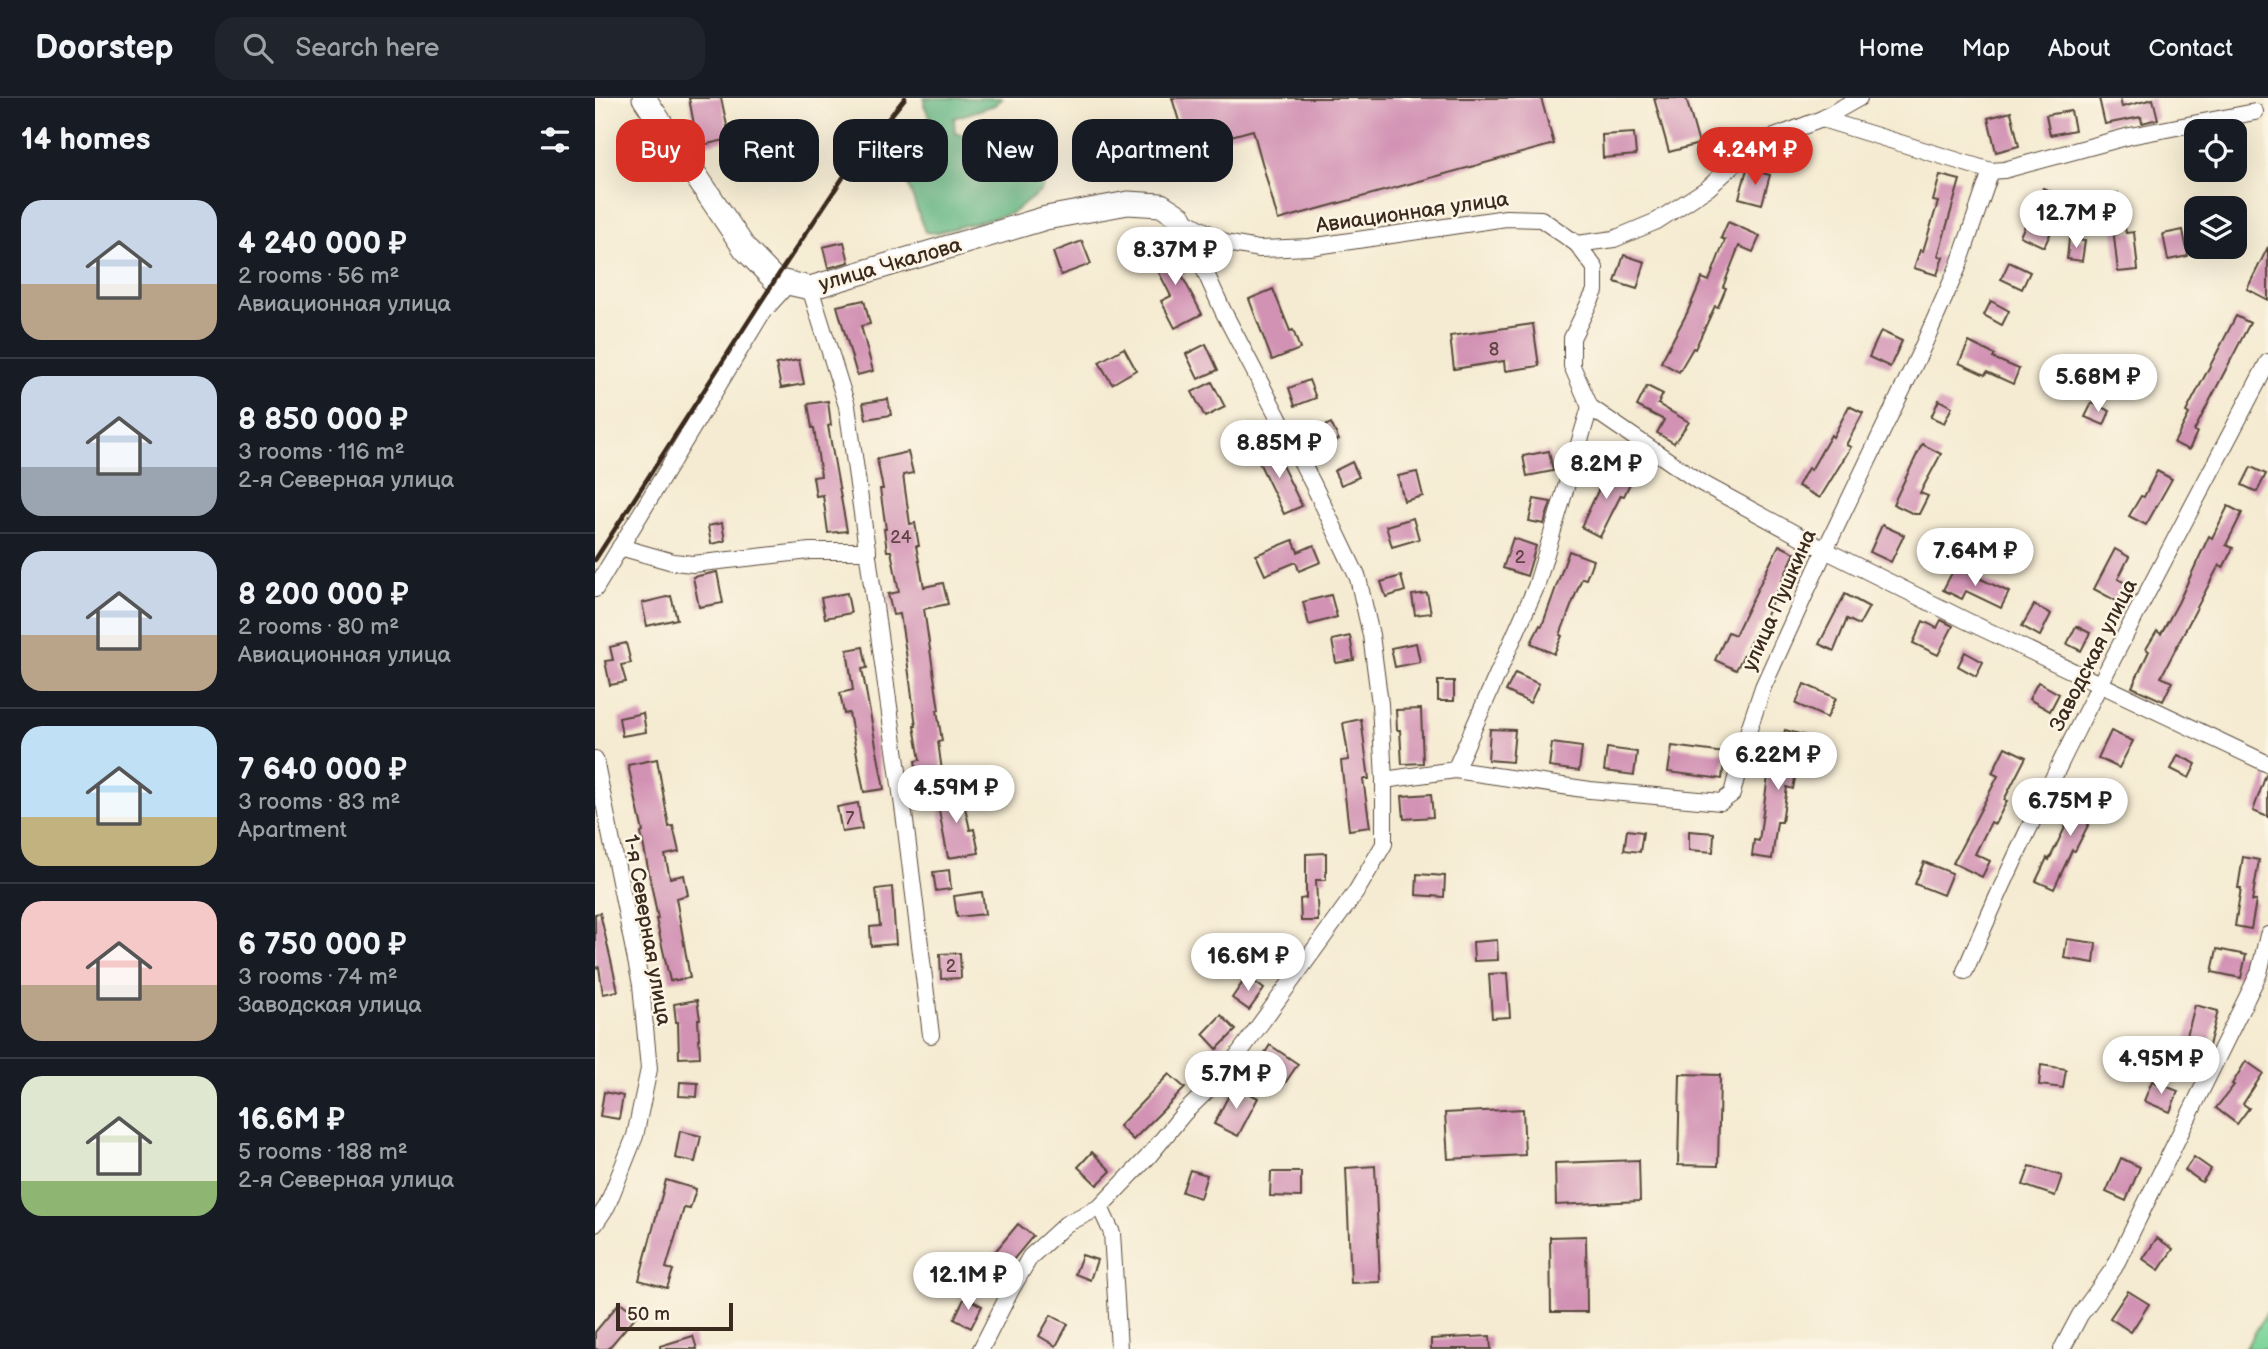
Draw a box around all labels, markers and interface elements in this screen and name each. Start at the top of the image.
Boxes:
search box [215,17,705,80]
text: Doorstep [35,28,173,68]
icon: search [239,29,277,67]
text: Search here [295,33,439,64]
text: Home [1859,34,1924,63]
text: Map [1962,34,2010,63]
text: About [2048,34,2110,63]
text: Contact [2148,34,2233,63]
chip: Buy [616,119,705,182]
chip: Rent [719,119,819,182]
chip: Filters [833,119,948,182]
chip: New [962,119,1058,182]
chip: Apartment [1072,119,1233,182]
map controls [2184,119,2247,259]
button: locate [2184,119,2247,182]
icon: filters [536,121,574,159]
text: 14 homes [21,122,150,158]
pin: 4.24M ₽ [1690,127,1820,187]
text: 4.24M ₽ [1713,136,1797,164]
street label: Авиационная улица [1313,187,1511,239]
pin: 12.7M ₽ [2011,190,2141,250]
button: layers [2184,196,2247,259]
text: 12.7M ₽ [2036,199,2116,227]
text: 4 240 000 ₽ [238,226,407,262]
icon: home [77,228,161,312]
pin: 8.37M ₽ [1110,228,1240,287]
street label: улица Чкалова [816,232,965,297]
text: 8.37M ₽ [1133,236,1217,264]
text: 2 rooms · 56 m² [238,262,400,290]
text: Авиационная улица [238,290,451,318]
house number: 8 [1489,339,1499,360]
pin: 5.68M ₽ [2033,354,2163,414]
text: 5.68M ₽ [2055,363,2141,391]
text: 8 850 000 ₽ [238,402,408,438]
icon: home [77,404,161,488]
pin: 8.85M ₽ [1214,420,1344,480]
text: 8.85M ₽ [1236,429,1322,457]
text: 3 rooms · 116 m² [238,438,405,466]
pin: 8.2M ₽ [1549,442,1663,501]
text: 8.2M ₽ [1570,450,1642,478]
text: 2-я Северная улица [238,466,454,494]
street label: улица Пушкина [1737,525,1822,675]
house number: 24 [890,527,912,548]
pin: 7.64M ₽ [1910,528,2040,588]
text: 7.64M ₽ [1933,537,2017,565]
house number: 2 [1515,547,1526,568]
street label: Заводская улица [2044,574,2143,736]
text: 8 200 000 ₽ [238,577,409,613]
icon: home [77,579,161,663]
text: 2 rooms · 80 m² [238,613,399,641]
text: Авиационная улица [238,641,451,669]
pin: 6.22M ₽ [1713,732,1843,792]
text: 6.22M ₽ [1735,741,1821,769]
text: 7 640 000 ₽ [238,752,407,788]
icon: home [77,754,161,838]
pin: 4.59M ₽ [891,766,1021,825]
text: 4.59M ₽ [914,774,998,802]
pin: 6.75M ₽ [2005,778,2135,838]
text: 6.75M ₽ [2028,787,2112,815]
text: 3 rooms · 83 m² [238,788,400,816]
house number: 7 [846,808,855,829]
text: Apartment [238,816,347,844]
street label: 1-я Северная улица [618,833,677,1028]
text: 6 750 000 ₽ [238,927,407,963]
icon: home [77,929,161,1013]
pin: 16.6M ₽ [1183,934,1313,993]
text: 16.6M ₽ [1207,942,1289,970]
house number: 2 [946,956,957,977]
text: 3 rooms · 74 m² [238,963,398,991]
text: Заводская улица [238,991,422,1019]
pin: 4.95M ₽ [2096,1037,2226,1096]
text: 4.95M ₽ [2119,1045,2203,1073]
pin: 5.7M ₽ [1179,1052,1293,1111]
text: 5.7M ₽ [1201,1060,1271,1088]
text: 16.6M ₽ [238,1102,345,1138]
icon: home [77,1104,161,1188]
text: 5 rooms · 188 m² [238,1138,408,1166]
text: 2-я Северная улица [238,1166,454,1194]
pin: 12.1M ₽ [903,1252,1033,1312]
text: 12.1M ₽ [929,1261,1007,1289]
scale bar [616,1300,733,1332]
text: 50 m [627,1303,670,1326]

